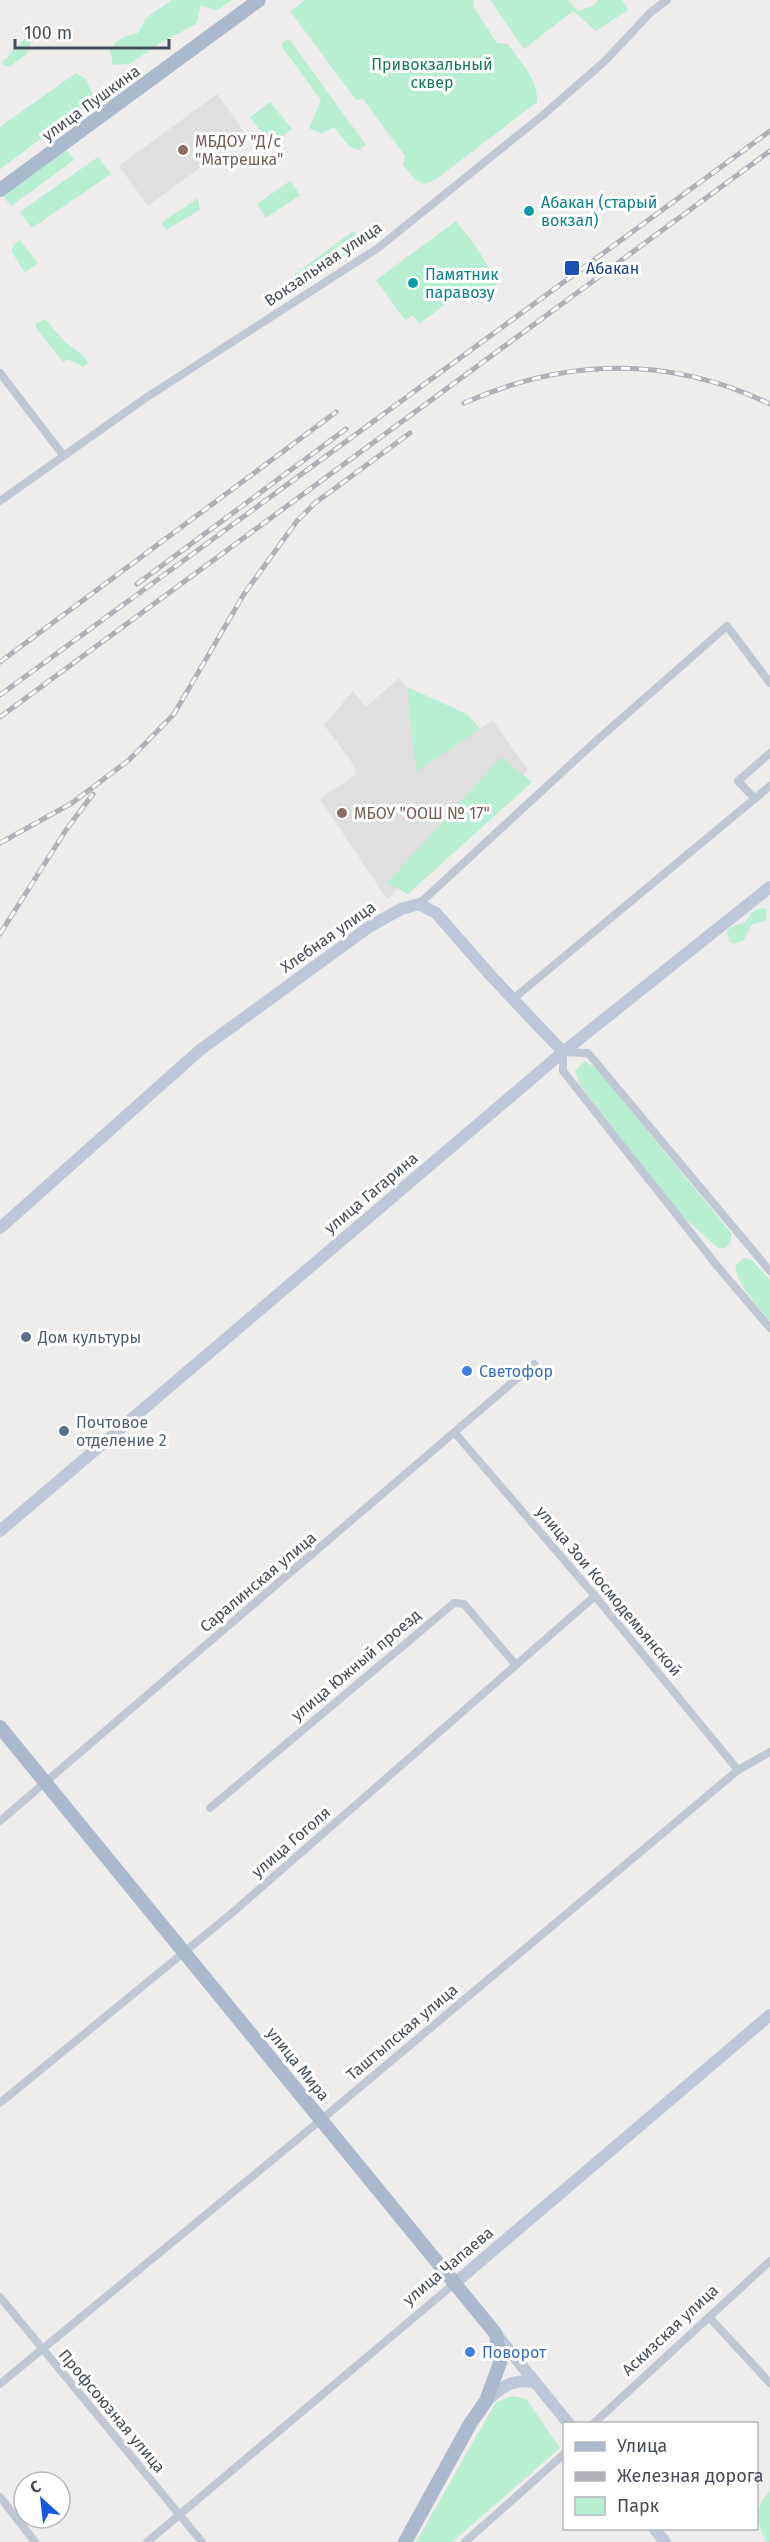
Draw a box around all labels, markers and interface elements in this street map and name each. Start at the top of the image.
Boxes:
scale bar [15,12,170,50]
text: 100 m [24,22,72,44]
park label: Привокзальный сквер [371,55,493,92]
street label: улица Пушкина [38,61,144,145]
place label: МБДОУ "Д/с "Матрешка" [195,132,283,169]
marker: МБДОУ "Д/с "Матрешка" [176,143,190,157]
place label: Абакан (старый вокзал) [541,193,657,230]
marker: Абакан (старый вокзал) [522,204,536,218]
street label: Вокзальная улица [261,218,385,310]
marker: Абакан [563,259,581,277]
place label: Абакан [586,259,639,278]
place label: Памятник паравозу [425,265,499,302]
marker: Памятник паравозу [406,276,420,290]
place label: МБОУ "ООШ № 17" [354,804,490,823]
marker: МБОУ "ООШ № 17" [335,806,349,820]
street label: Хлебная улица [277,897,379,977]
street label: улица Гагарина [320,1148,422,1238]
place label: Дом культуры [37,1328,141,1347]
marker: Дом культуры [19,1330,33,1344]
place label: Светофор [479,1362,553,1381]
marker: Светофор [460,1364,474,1378]
place label: Почтовое отделение 2 [76,1413,167,1450]
marker: Почтовое отделение 2 [57,1424,71,1438]
street label: улица Зои Космодемьянской [532,1502,686,1680]
street label: Саралинская улица [196,1528,320,1636]
street label: улица Южный проезд [287,1605,425,1725]
street label: улица Гоголя [248,1803,334,1881]
street label: Таштыпская улица [343,1980,461,2084]
street label: улица Мира [263,2023,333,2105]
street label: улица Чапаева [399,2223,497,2309]
street label: Аскизская улица [618,2281,722,2379]
place label: Поворот [482,2343,547,2362]
street label: Профсоюзная улица [55,2345,169,2477]
marker: Поворот [463,2345,477,2359]
legend [563,2422,758,2530]
text: Улица [617,2435,667,2457]
text: Железная дорога [617,2465,764,2487]
north arrow [12,2470,72,2530]
text: С [27,2476,45,2498]
text: Парк [617,2495,660,2517]

